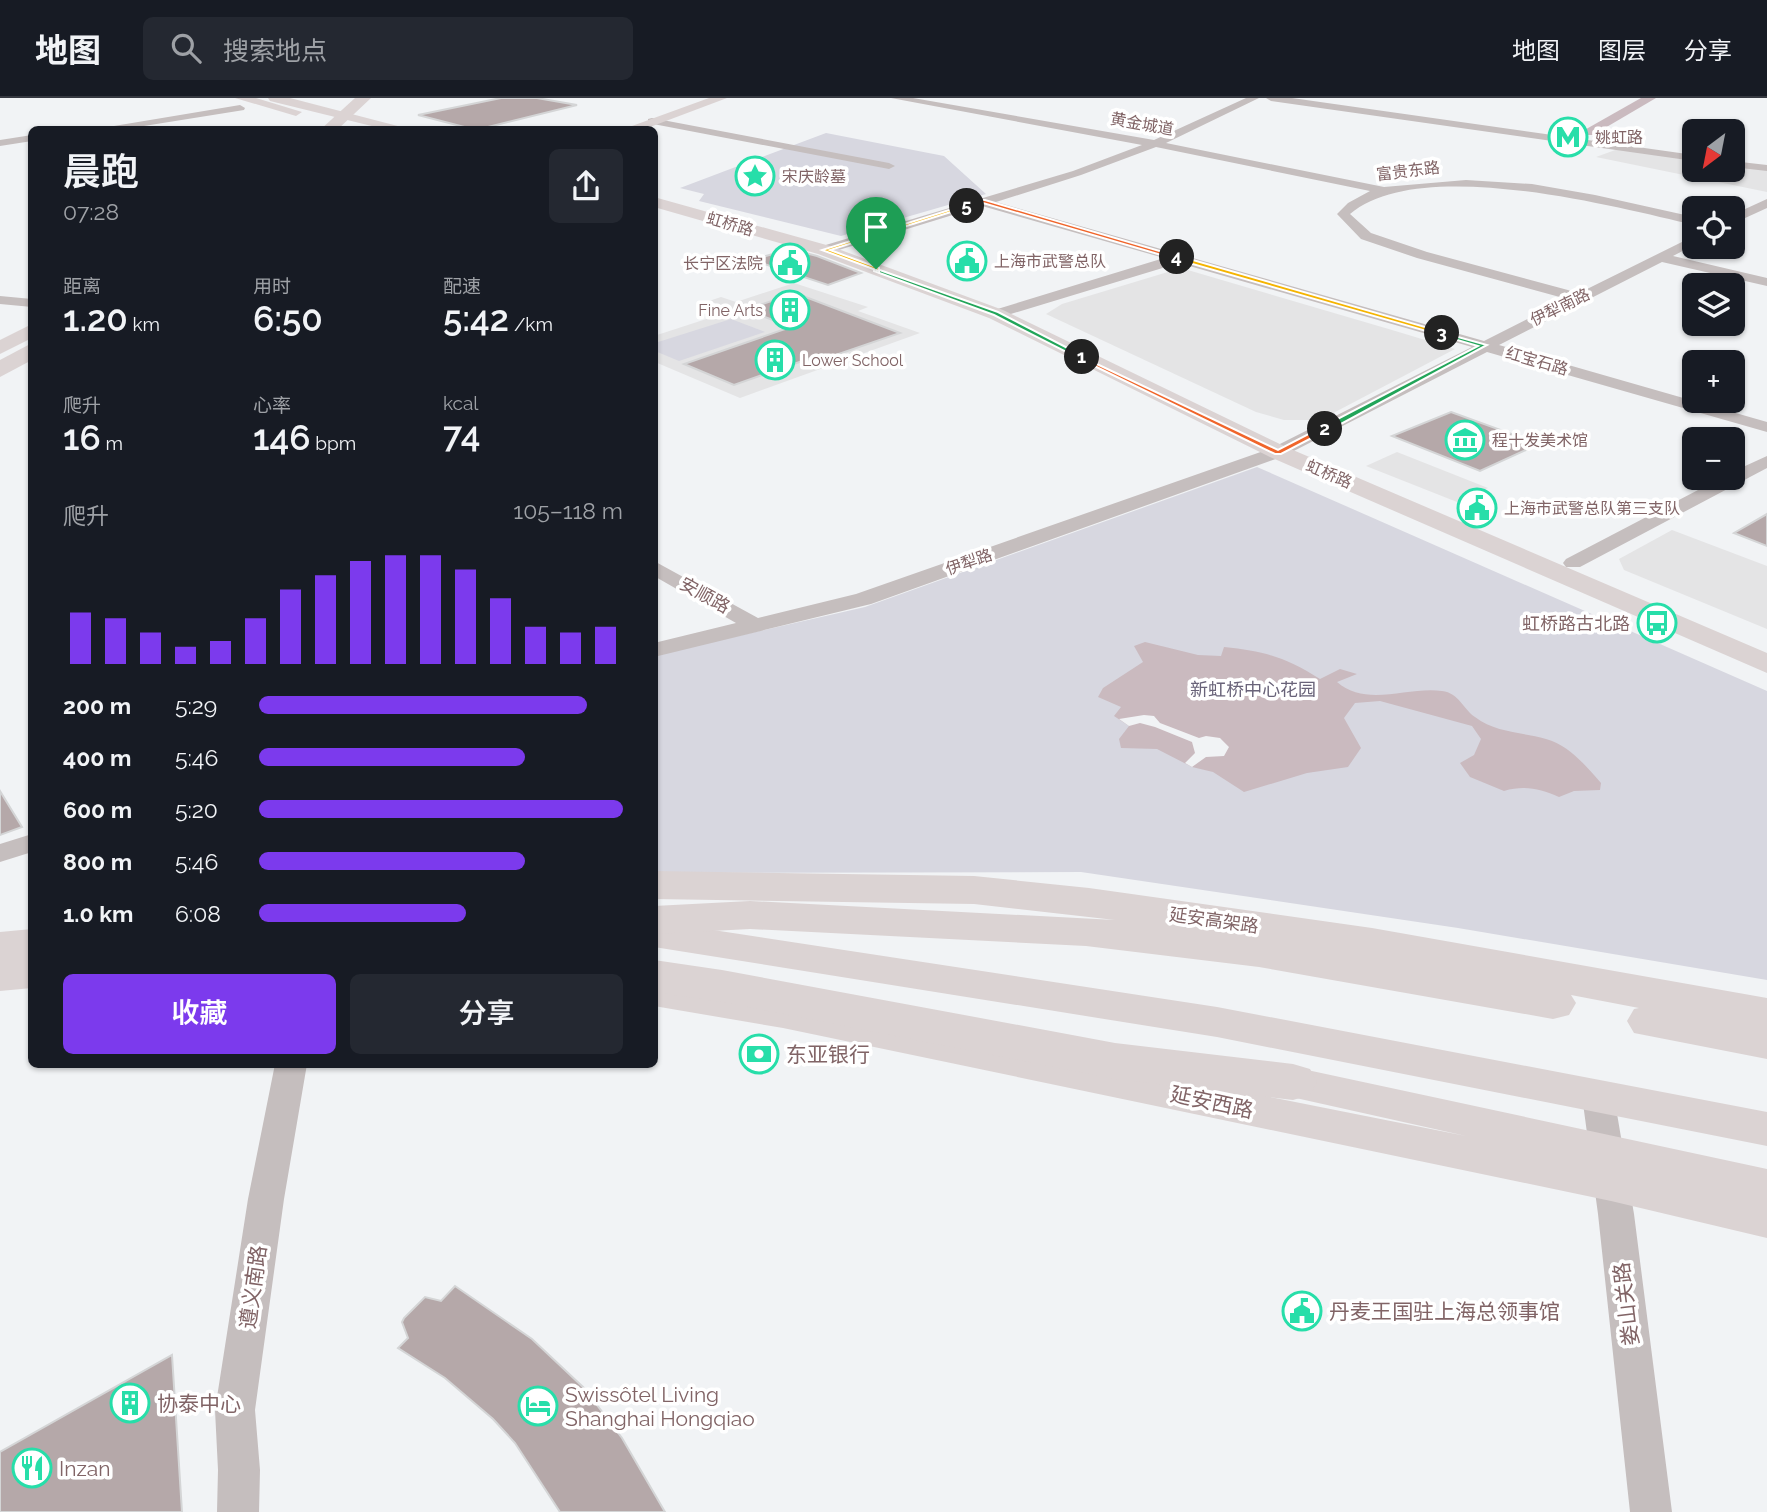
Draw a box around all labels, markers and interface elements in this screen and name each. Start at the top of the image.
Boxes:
search box [143,17,633,80]
icon: search [167,29,205,67]
text: 地图 [35,31,101,70]
text: 搜索地点 [223,36,327,66]
text: 地图 [1512,36,1560,65]
text: 图层 [1598,36,1646,65]
text: 分享 [1684,36,1732,65]
street label: 黄金城道 [1109,109,1175,139]
metro station icon: 姚虹路 [1547,116,1589,158]
north arrow [1682,119,1745,182]
map controls [1682,119,1745,490]
place label: 姚虹路 [1595,128,1643,147]
text: 晨跑 [63,149,139,194]
button: share [549,149,623,223]
place icon: 宋庆龄墓 [734,155,776,197]
street label: 富贵东路 [1375,158,1441,184]
place label: 宋庆龄墓 [782,167,846,186]
pin: 5 [950,188,984,224]
text: 5 [961,194,972,216]
button: locate [1682,196,1745,259]
pin [846,197,906,269]
text: 07:28 [63,198,119,225]
street label: 虹桥路 [704,208,756,240]
icon: arrive [857,208,895,246]
public building icon: 上海市武警总队 [946,240,988,282]
pin: 4 [1160,240,1194,274]
public building icon: 长宁区法院 [769,242,811,284]
text: 4 [1171,245,1182,267]
place label: 上海市武警总队 [994,252,1106,271]
place label: 长宁区法院 [683,254,763,273]
button: layers [1682,273,1745,336]
text: 距离 [63,275,101,297]
text: 用时 [253,275,291,297]
text: 配速 [443,275,481,297]
street label: 伊犁南路 [1527,284,1593,330]
building icon: Fine Arts [769,289,811,331]
text: 1.20 [63,298,128,339]
text: 6:50 [253,298,323,339]
text: 5:42 [443,298,509,339]
place label: Fine Arts [698,301,763,320]
text: km [128,313,160,335]
text: /km [509,313,553,335]
pin: 3 [1424,316,1460,350]
text: 3 [1436,321,1447,343]
building icon: Lower School [754,339,796,381]
pin: 1 [1064,340,1100,374]
street label: 红宝石路 [1504,343,1570,379]
text: 1 [1077,345,1086,367]
button: + [1682,350,1745,413]
place label: Lower School [802,351,904,370]
text: kcal [443,392,479,414]
text: 爬升 [63,394,101,416]
text: 心率 [253,394,291,416]
pin: 2 [1308,412,1342,446]
text: 74 [443,414,480,455]
text: 16 [63,417,101,458]
text: 146 [253,417,310,458]
text: 2 [1319,417,1330,439]
museum icon: 程十发美术馆 [1444,419,1486,461]
button: − [1682,427,1745,490]
place label: 程十发美术馆 [1492,431,1588,450]
text: m [101,432,123,454]
text: bpm [310,432,356,454]
street label: 虹桥路 [1303,456,1355,492]
public building icon: 上海市武警总队第三支队 [1456,487,1498,529]
text: 105–118 m [513,497,623,524]
place label: 上海市武警总队第三支队 [1504,499,1680,518]
text: 爬升 [63,502,109,529]
street label: 伊犁路 [943,545,995,579]
street label: 安顺路 [676,573,734,617]
bus stop icon: 虹桥路古北路 [1636,602,1678,644]
place label: 虹桥路古北路 [1522,613,1630,634]
park label: 新虹桥中心花园 [1190,679,1316,700]
text: 200 m [63,692,131,719]
text: 5:29 [175,692,217,719]
text: 400 m [63,744,131,771]
text: 5:46 [175,744,218,771]
text: 600 m [63,796,132,823]
text: 5:20 [175,796,218,823]
text: 800 m [63,848,132,875]
text: 5:46 [175,848,218,875]
text: 1.0 km [63,900,133,927]
text: 6:08 [175,900,221,927]
street label: 延安高架路 [1168,903,1260,937]
button: 收藏 [63,974,336,1054]
button: 分享 [350,974,623,1054]
bank icon: 东亚银行 [738,1033,780,1075]
place label: 东亚银行 [786,1042,870,1067]
street label: 延安西路 [1168,1081,1256,1123]
street label: 遵义南路 [235,1244,271,1330]
street label: 娄山关路 [1608,1261,1644,1347]
public building icon: 丹麦王国驻上海总领事馆 [1281,1290,1323,1332]
place label: 丹麦王国驻上海总领事馆 [1329,1299,1560,1324]
building icon: 协泰中心 [109,1382,151,1424]
place label: Swissôtel Living Shanghai Hongqiao [565,1382,755,1431]
hotel icon: Swissôtel Living Shanghai Hongqiao [517,1385,559,1427]
place label: 协泰中心 [157,1391,241,1416]
restaurant icon: Inzan [11,1447,53,1489]
place label: Inzan [59,1456,110,1481]

